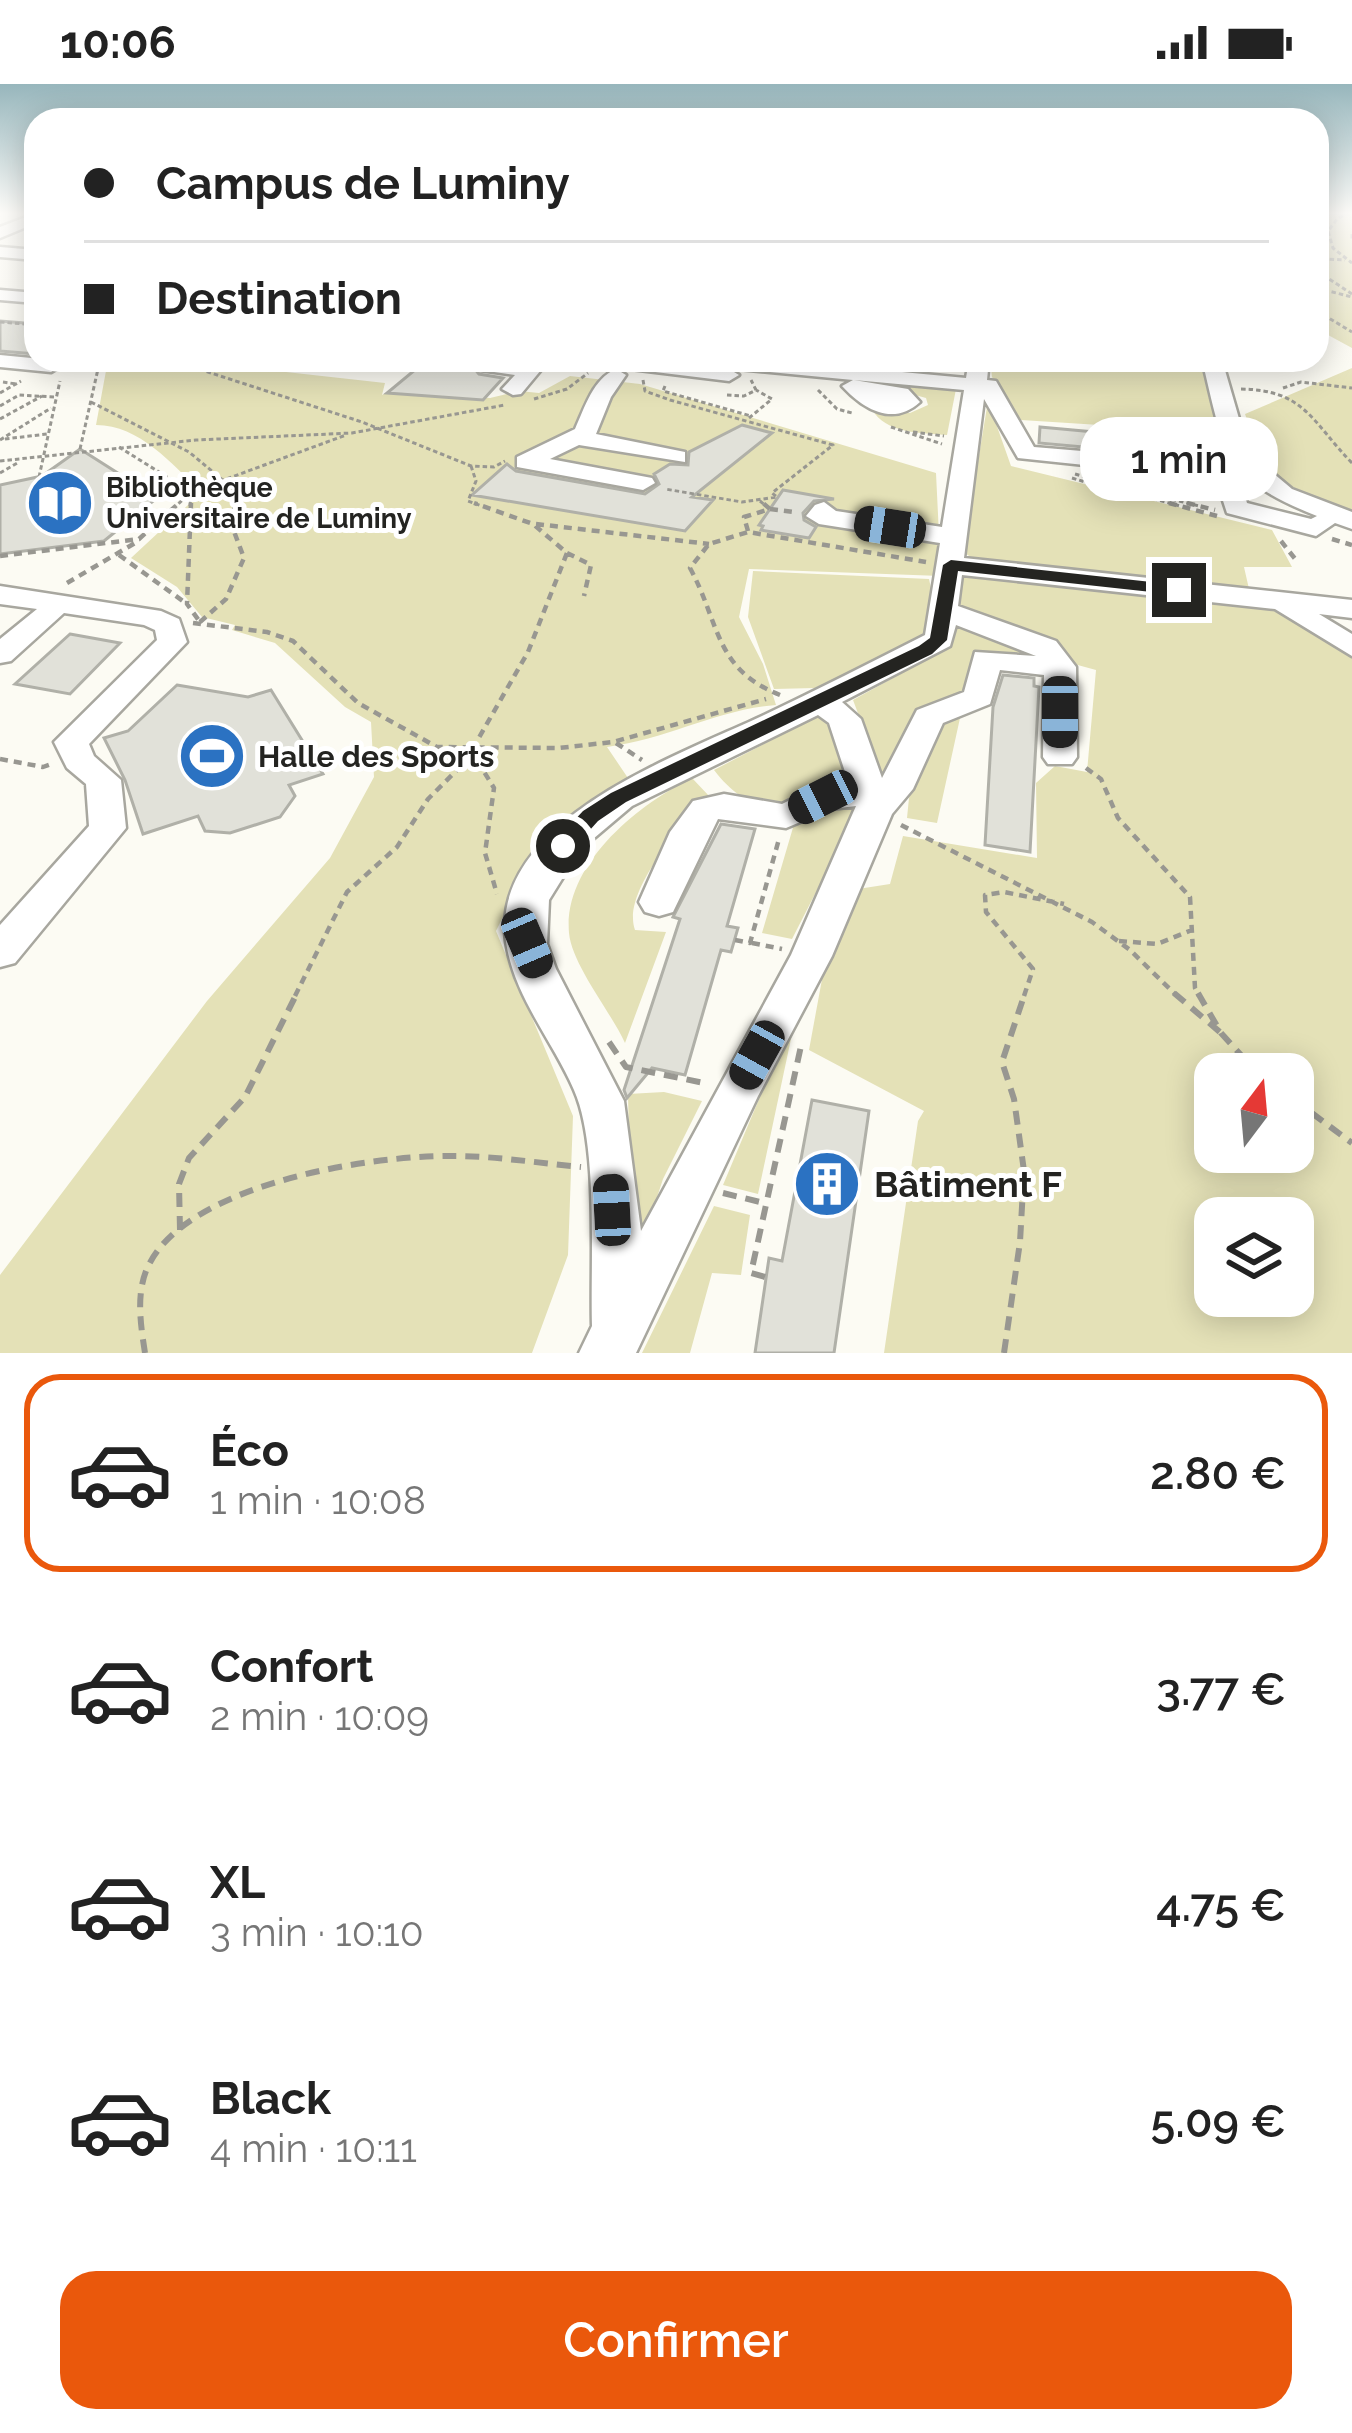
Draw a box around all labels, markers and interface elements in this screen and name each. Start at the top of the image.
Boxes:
text: 10:06 [60,16,176,69]
text: Campus de Luminy [156,157,570,210]
text: Destination [156,272,402,325]
callout: 1 min [1080,416,1278,500]
text: 1 min [1131,436,1227,482]
library icon: Bibliothèque Universitaire de Luminy [25,468,95,538]
place label: Bibliothèque Universitaire de Luminy [106,472,412,534]
car [852,504,928,550]
route end [1152,563,1206,617]
car [1042,676,1078,748]
sports icon: Halle des Sports [177,721,247,791]
place label: Halle des Sports [258,739,494,774]
car [783,765,863,829]
route start [536,819,590,873]
car [496,903,558,983]
car [724,1015,790,1095]
north arrow [1194,1053,1314,1173]
map controls [1194,1053,1314,1317]
building icon: Bâtiment F [792,1149,862,1219]
place label: Bâtiment F [874,1163,1062,1205]
car [592,1173,632,1247]
button: layers [1194,1197,1314,1317]
icon: car [66,1419,174,1527]
text: Éco [210,1424,289,1477]
text: 2.80 € [1150,1447,1286,1500]
text: 1 min · 10:08 [210,1477,426,1523]
icon: car [66,1635,174,1743]
text: Confort [210,1640,373,1693]
text: 3.77 € [1156,1663,1286,1716]
text: 2 min · 10:09 [210,1693,429,1739]
icon: car [66,1851,174,1959]
text: XL [210,1856,265,1909]
text: 4.75 € [1156,1879,1286,1932]
text: 3 min · 10:10 [210,1909,424,1955]
icon: car [66,2067,174,2175]
text: Black [210,2072,331,2125]
text: 5.09 € [1151,2095,1286,2148]
text: 4 min · 10:11 [210,2125,417,2171]
button: Confirmer [60,2271,1292,2409]

